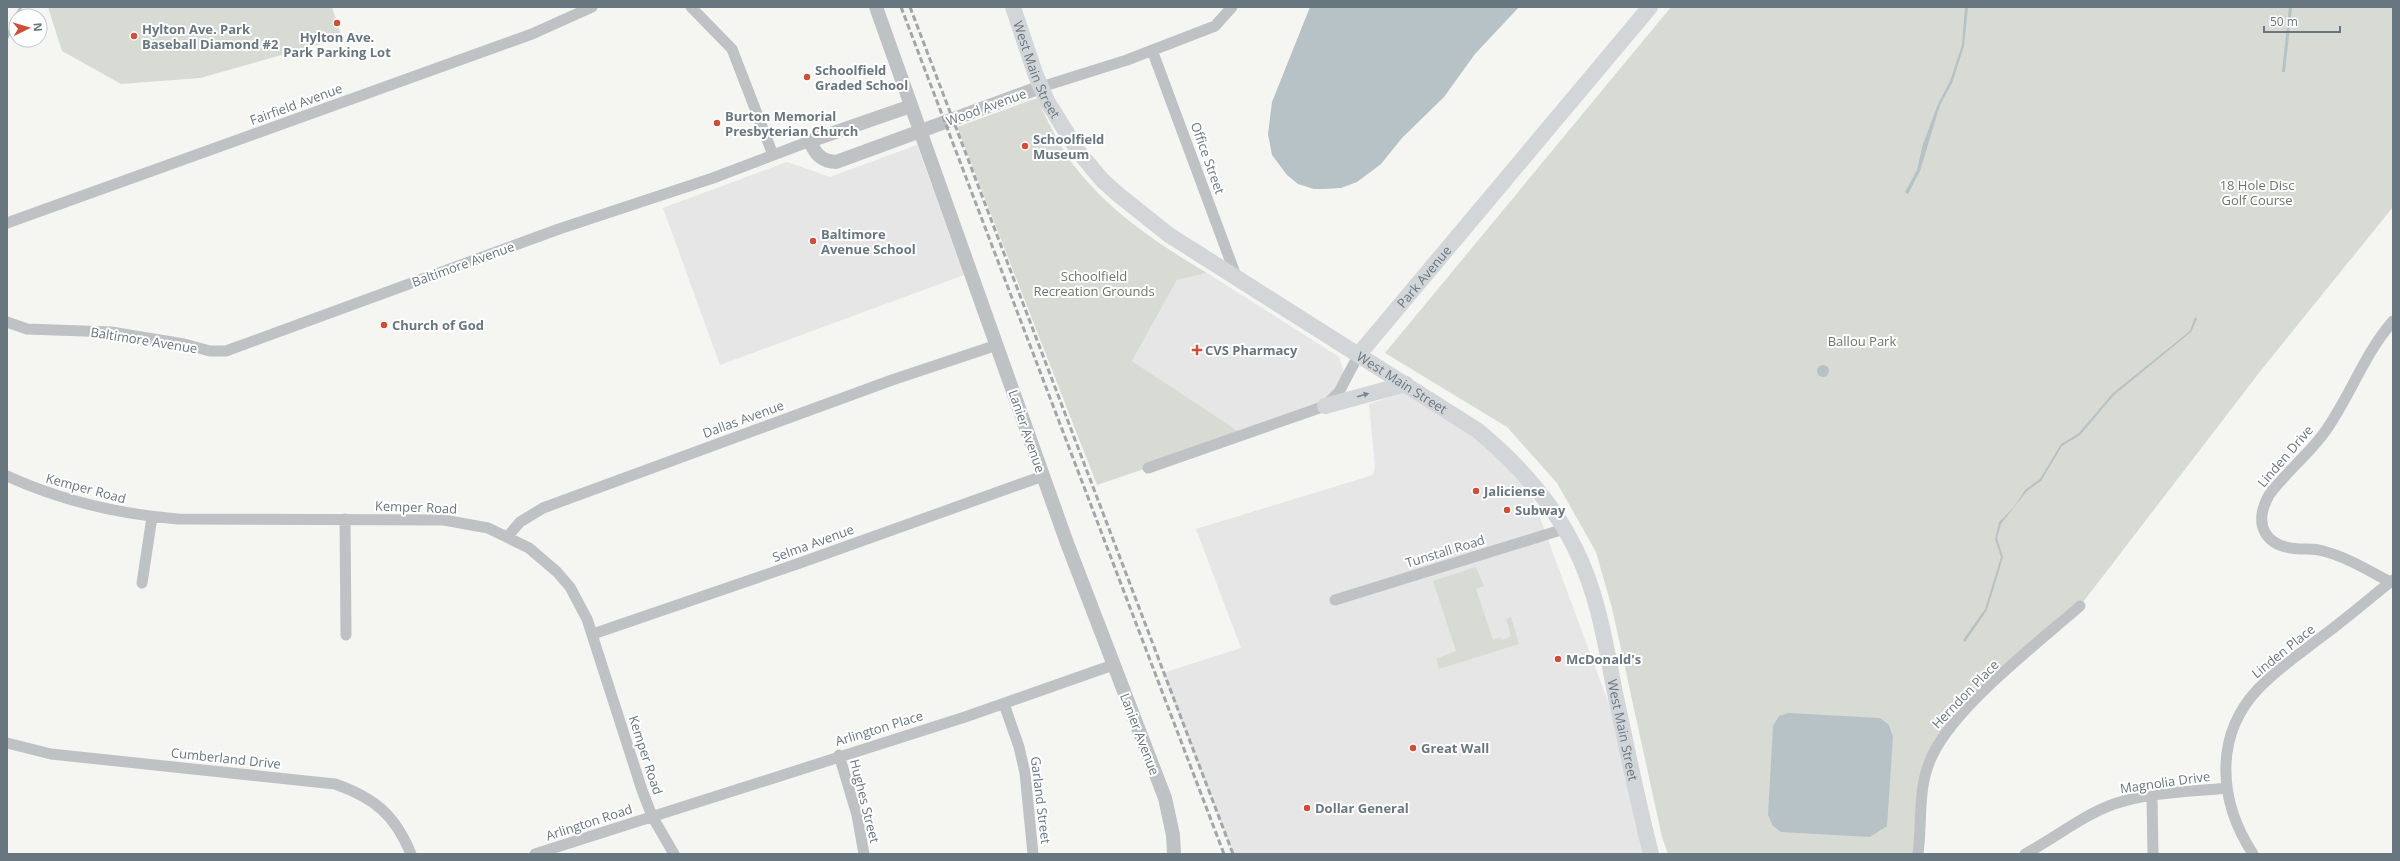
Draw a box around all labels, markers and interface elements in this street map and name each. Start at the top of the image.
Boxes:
north arrow [8,8,48,48]
scale bar [2264,8,2340,34]
text: 50 m [2270,13,2298,30]
marker: Hylton Ave. Park Parking Lot [332,18,342,28]
street label: West Main Street [1009,19,1065,122]
place label: Hylton Ave. Park Baseball Diamond #2 [142,20,279,53]
text: N [31,22,46,32]
place label: Hylton Ave. Park Parking Lot [283,28,391,61]
marker: Hylton Ave. Park Baseball Diamond #2 [129,31,139,41]
place label: Schoolfield Graded School [815,61,908,94]
marker: Schoolfield Graded School [802,72,812,82]
street label: Fairfield Avenue [247,79,345,129]
street label: Wood Avenue [943,84,1029,130]
place label: Burton Memorial Presbyterian Church [725,107,858,140]
marker: Burton Memorial Presbyterian Church [712,118,722,128]
street label: Office Street [1187,120,1229,197]
place label: Schoolfield Museum [1033,130,1104,163]
marker: Schoolfield Museum [1020,141,1030,151]
park label: 18 Hole Disc Golf Course [2220,176,2294,209]
place label: Baltimore Avenue School [821,225,916,258]
marker: Baltimore Avenue School [808,236,818,246]
street label: Baltimore Avenue [409,237,517,291]
street label: Park Avenue [1393,242,1455,311]
park label: Schoolfield Recreation Grounds [1033,267,1155,300]
place label: Church of God [392,316,484,334]
marker: Church of God [379,320,389,330]
street label: Baltimore Avenue [89,323,199,357]
park label: Ballou Park [1828,332,1896,350]
place label: CVS Pharmacy [1205,341,1298,359]
marker: CVS Pharmacy [1192,345,1202,355]
street label: West Main Street [1353,347,1451,418]
street label: Lanier Avenue [1004,387,1050,475]
one-way arrow [1357,392,1369,398]
street label: Dallas Avenue [700,396,786,442]
street label: Linden Drive [2253,421,2317,491]
street label: Kemper Road [44,469,128,507]
place label: Jaliciense [1483,482,1545,500]
marker: Jaliciense [1471,486,1481,496]
street label: Kemper Road [375,497,457,517]
place label: Subway [1515,501,1566,519]
marker: Subway [1502,505,1512,515]
street label: Selma Avenue [770,520,856,566]
street label: Tunstall Road [1403,530,1487,572]
street label: Linden Place [2248,620,2318,682]
place label: McDonald's [1566,650,1641,668]
marker: McDonald's [1553,654,1563,664]
street label: Herndon Place [1928,656,2002,732]
street label: West Main Street [1604,678,1643,783]
street label: Lanier Avenue [1116,690,1164,778]
street label: Arlington Place [833,706,925,750]
street label: Kemper Road [625,713,667,797]
place label: Great Wall [1421,739,1489,757]
street label: Cumberland Drive [170,743,282,773]
marker: Great Wall [1408,743,1418,753]
street label: Garland Street [1027,755,1055,845]
street label: Hughes Street [846,757,884,845]
street label: Magnolia Drive [2119,767,2211,797]
place label: Dollar General [1315,799,1409,817]
street label: Arlington Road [543,800,635,844]
marker: Dollar General [1302,803,1312,813]

